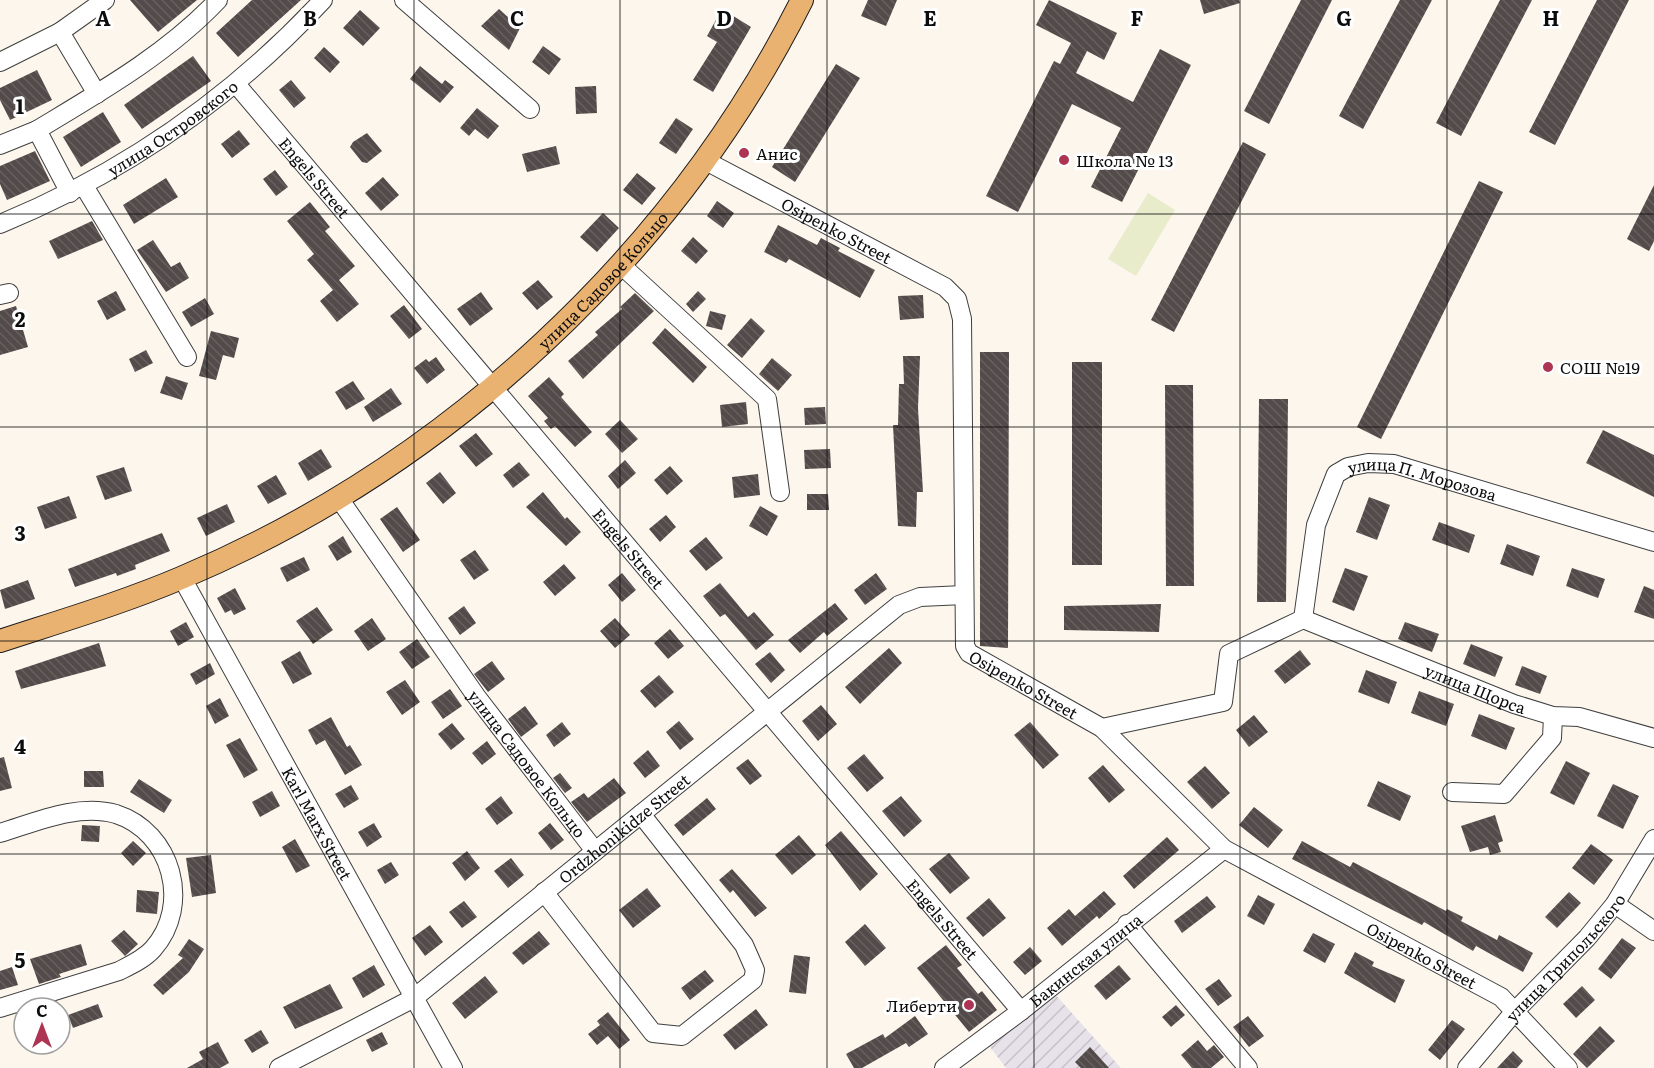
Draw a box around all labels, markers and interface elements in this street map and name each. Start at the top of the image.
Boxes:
text: A [95,2,111,32]
text: B [303,2,317,32]
text: C [510,2,524,32]
text: D [716,2,732,32]
text: E [923,2,937,32]
text: F [1131,2,1144,32]
text: G [1336,2,1352,32]
text: H [1543,2,1559,32]
street label: улица Островского [103,74,243,181]
text: 1 [16,90,24,120]
street label: Engels Street [274,132,356,223]
place label: Анис [756,141,797,165]
marker: Анис [737,146,751,160]
place label: Школа № 13 [1076,148,1173,172]
marker: Школа № 13 [1057,153,1071,167]
street label: Osipenko Street [777,191,896,269]
street label: улица Садовое Кольцо [532,206,673,354]
text: 2 [15,303,26,333]
place label: СОШ №19 [1560,355,1640,379]
marker: СОШ №19 [1541,360,1555,374]
street label: улица П. Морозова [1345,451,1500,506]
street label: Engels Street [588,502,670,594]
text: 3 [14,517,26,547]
street label: Osipenko Street [965,644,1083,724]
street label: улица Щорса [1421,657,1529,719]
street label: улица Садовое Кольцо [463,685,592,842]
text: 4 [14,730,26,760]
street label: Karl Marx Street [277,762,359,884]
street label: Ordzhonikidze Street [553,767,695,889]
street label: Engels Street [902,873,985,965]
street label: улица Трипольского [1499,889,1631,1026]
street label: Бакинская улица [1024,907,1147,1012]
street label: Osipenko Street [1363,916,1482,994]
text: 5 [15,944,26,974]
place label: Либерти [886,993,957,1017]
north arrow [12,996,72,1056]
text: С [36,998,48,1022]
marker: Либерти [962,998,976,1012]

